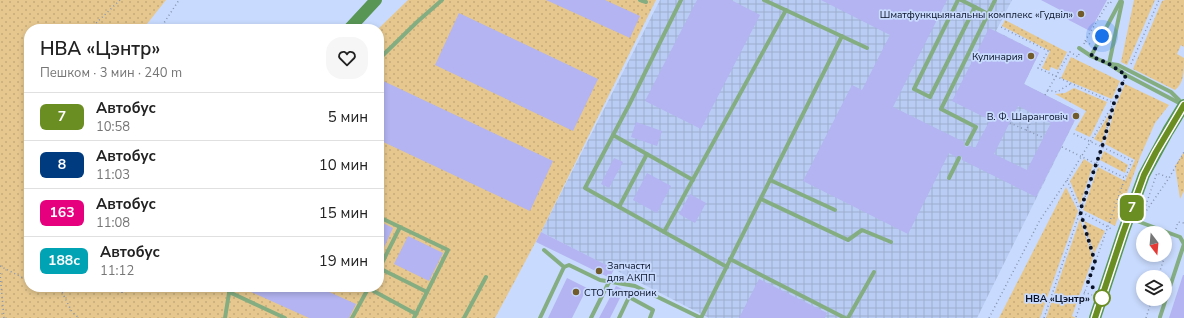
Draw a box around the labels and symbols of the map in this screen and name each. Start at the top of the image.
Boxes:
place label: Шматфункцыянальны комплекс «Гудвіл» [880,8,1073,22]
marker: Шматфункцыянальны комплекс «Гудвіл» [1076,9,1086,19]
your location [1092,26,1112,46]
place label: Кулинария [972,50,1023,64]
marker: Кулинария [1026,51,1036,61]
place label: В. Ф. Шаранговіч [987,110,1068,124]
marker: В. Ф. Шаранговіч [1071,111,1081,121]
line badge: 7 [1119,195,1145,221]
north arrow [1136,226,1172,262]
place label: Запчасти для АКПП [607,259,655,285]
marker: Запчасти для АКПП [594,266,604,276]
place label: СТО Типтроник [584,286,657,300]
marker: СТО Типтроник [571,287,581,297]
marker: НВА «Цэнтр» [1093,289,1111,307]
place label: НВА «Цэнтр» [1025,292,1090,306]

